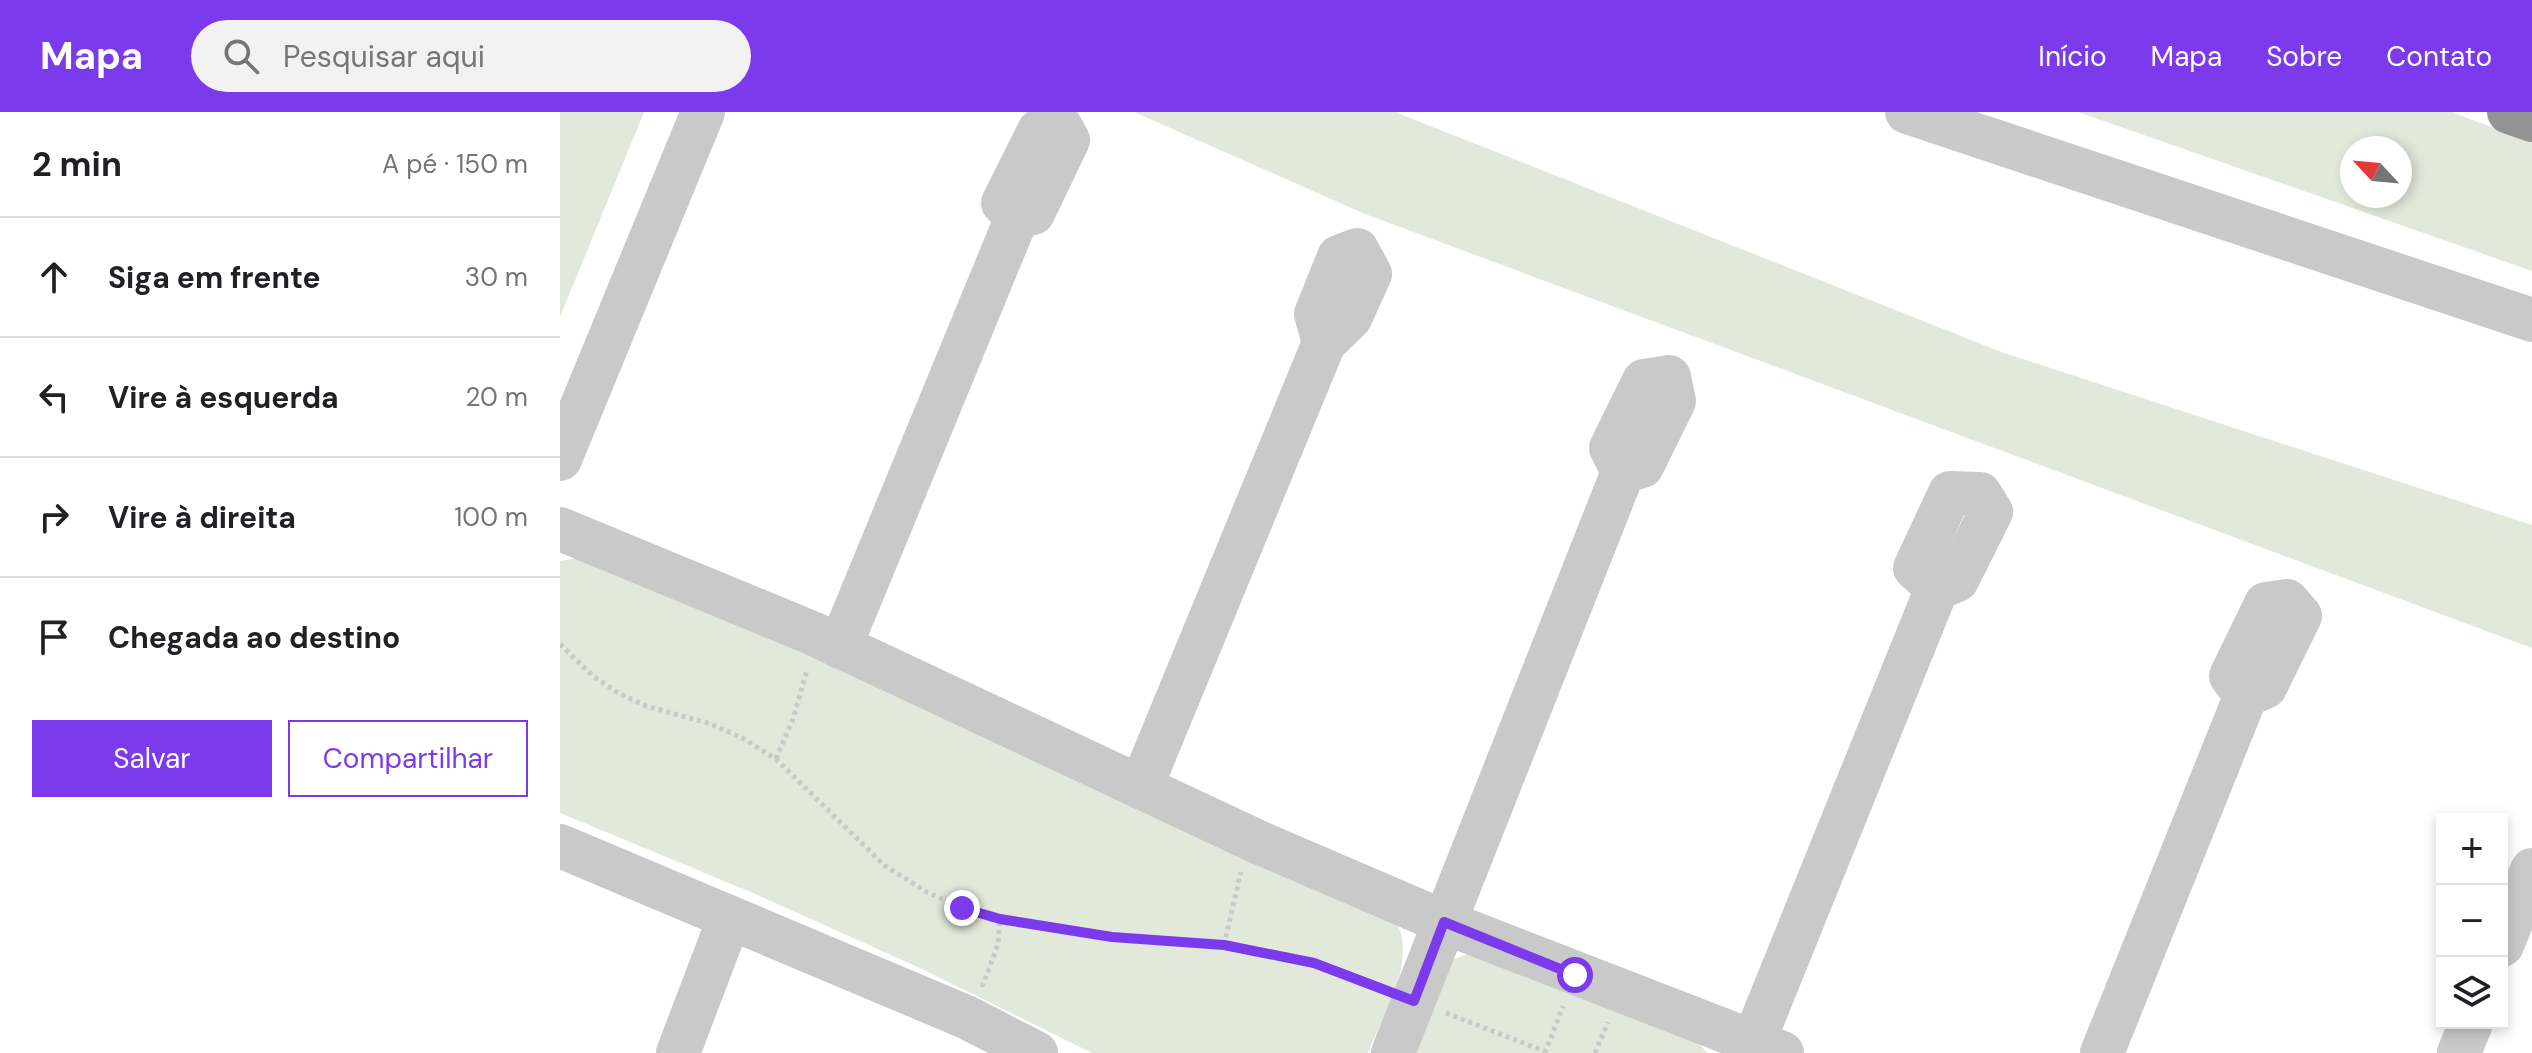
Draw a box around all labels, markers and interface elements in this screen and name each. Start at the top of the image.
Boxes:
search box [191,20,751,92]
text: Mapa [40,31,143,81]
icon: search [219,34,263,78]
text: Pesquisar aqui [283,37,485,76]
text: Início [2038,38,2107,75]
text: Mapa [2151,38,2222,75]
text: Sobre [2266,38,2342,75]
text: Contato [2386,38,2492,75]
north arrow [2340,136,2412,208]
text: 2 min [32,142,122,187]
text: A pé · 150 m [382,147,528,181]
icon: ahead [32,255,76,299]
text: Siga em frente [108,258,321,297]
text: 30 m [465,260,528,294]
icon: left [32,375,76,419]
text: Vire à esquerda [108,378,339,417]
text: 20 m [465,380,528,414]
icon: right [32,495,76,539]
text: Vire à direita [108,498,296,537]
text: 100 m [454,500,528,534]
icon: arrive [32,615,76,659]
text: Chegada ao destino [108,618,400,657]
button: Salvar [32,720,272,797]
button: Compartilhar [288,720,528,797]
map controls [2436,813,2508,1029]
button: + [2436,813,2508,885]
button: − [2436,885,2508,957]
route end [944,890,980,926]
route start [1557,957,1593,993]
button: layers [2436,957,2508,1029]

